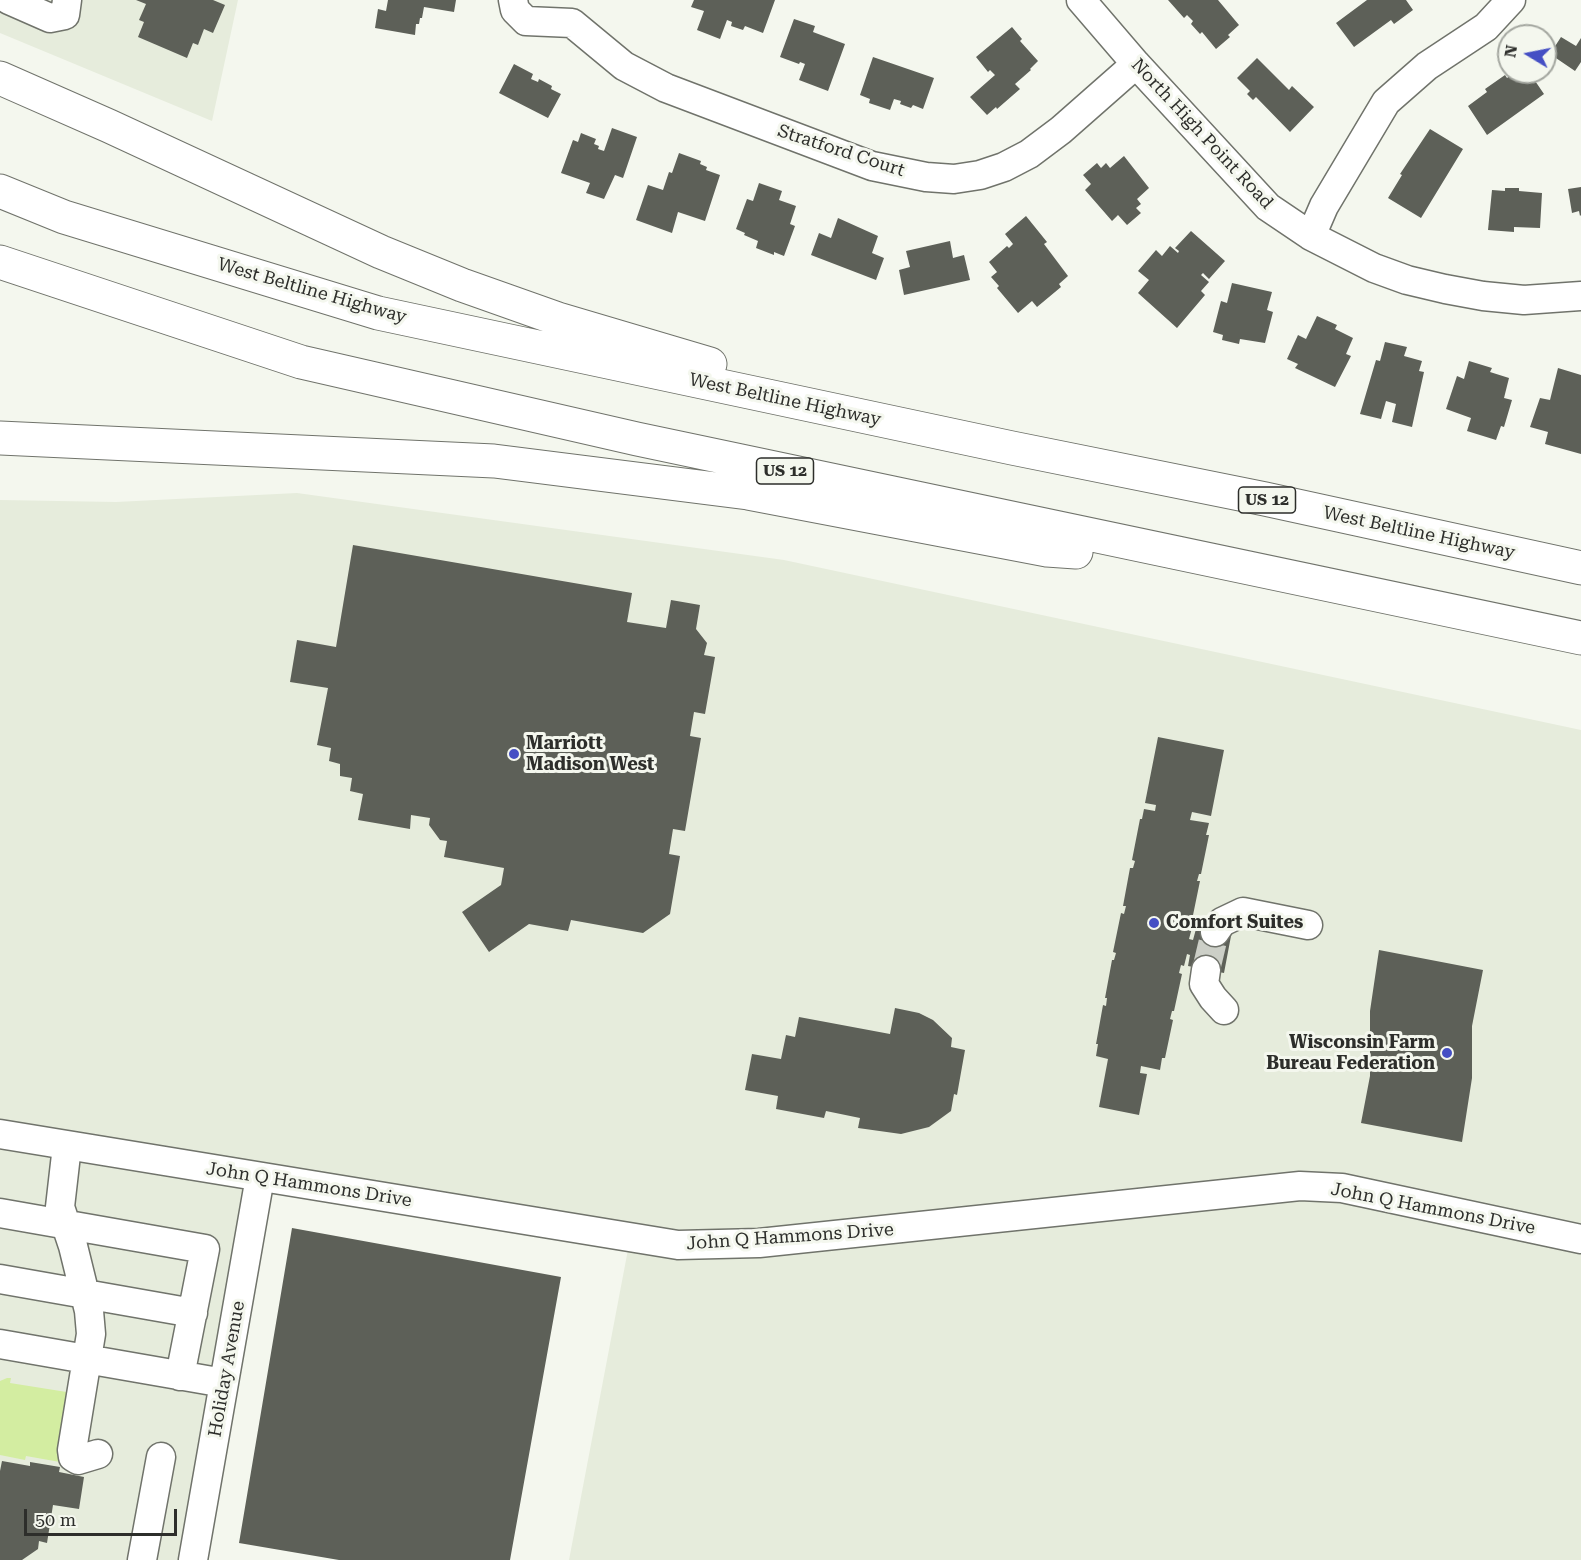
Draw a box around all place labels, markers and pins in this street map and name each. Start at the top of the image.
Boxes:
place label: Marriott Madison West [526,733,654,776]
marker: Marriott Madison West [507,747,521,761]
place label: Comfort Suites [1166,912,1303,934]
marker: Comfort Suites [1147,916,1161,930]
place label: Wisconsin Farm Bureau Federation [1266,1032,1435,1074]
marker: Wisconsin Farm Bureau Federation [1440,1046,1454,1060]

